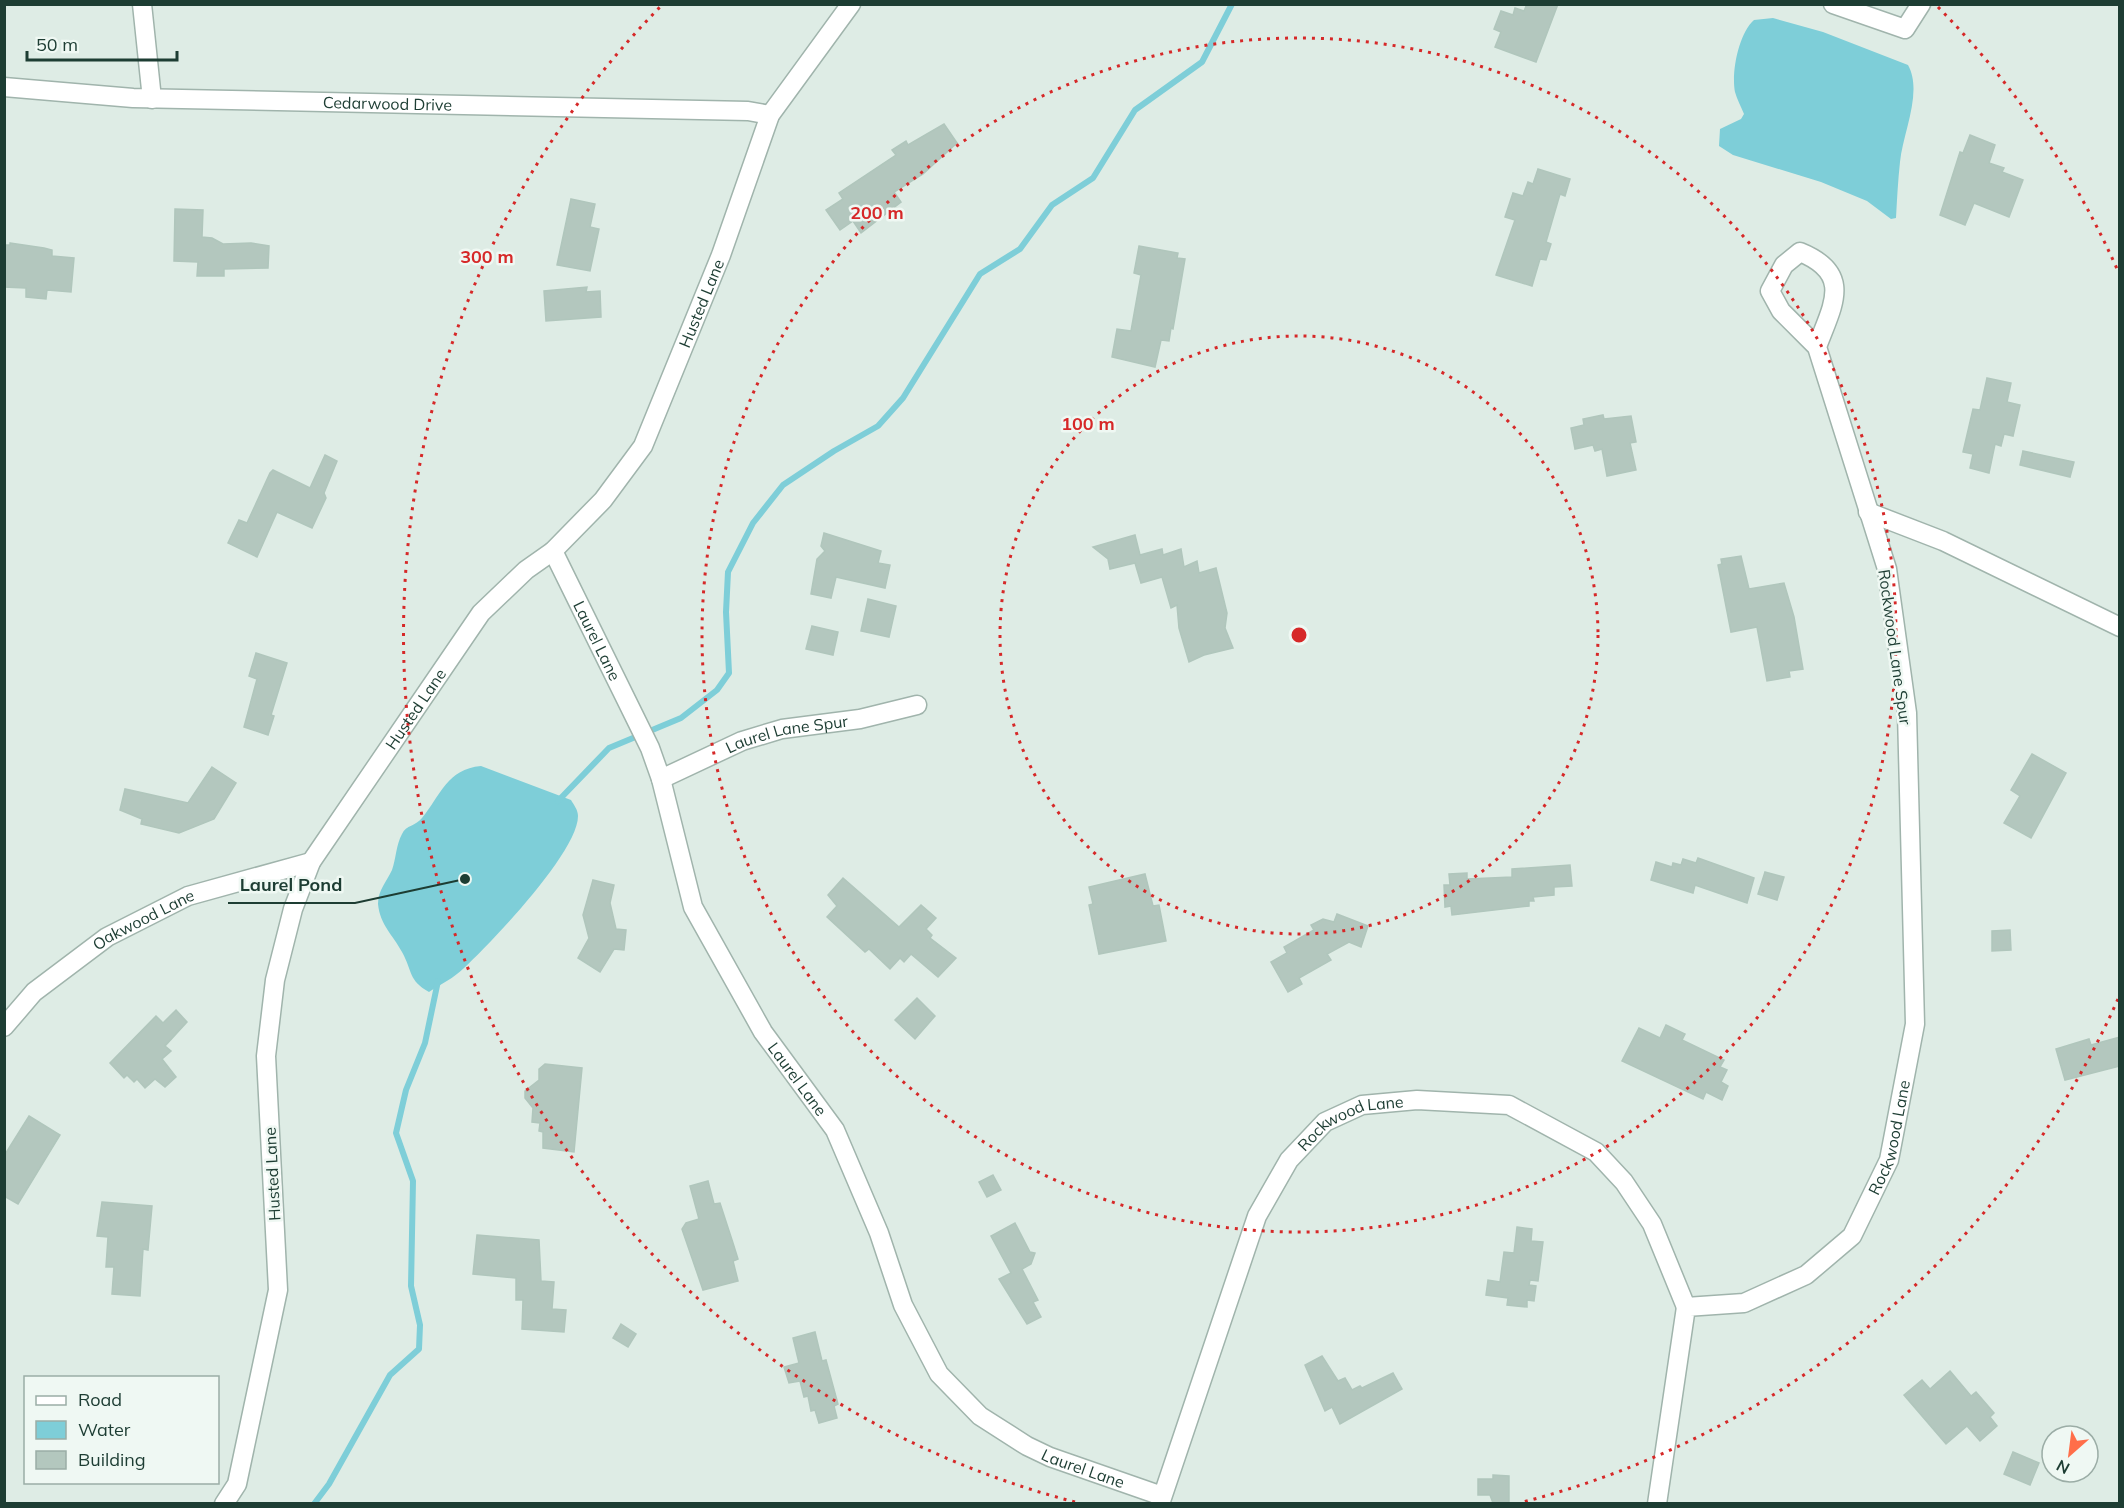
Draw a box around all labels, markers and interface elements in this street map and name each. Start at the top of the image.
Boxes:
scale bar [27,24,177,62]
text: 50 m [36,33,78,56]
street label: Cedarwood Drive [323,92,452,115]
text: 200 m [850,201,904,224]
text: 300 m [460,245,514,268]
street label: Husted Lane [674,256,728,351]
text: 100 m [1061,412,1115,435]
street label: Rockwood Lane Spur [1874,568,1916,726]
street label: Laurel Lane [569,598,625,684]
centre of rings [1289,625,1309,645]
street label: Husted Lane [381,664,450,753]
street label: Laurel Lane Spur [722,711,849,757]
callout: Laurel Pond [228,867,355,903]
text: Laurel Pond [240,873,342,896]
street label: Oakwood Lane [88,885,196,954]
street label: Laurel Lane [764,1038,831,1120]
street label: Rockwood Lane [1864,1079,1914,1198]
street label: Rockwood Lane [1293,1091,1404,1155]
street label: Husted Lane [260,1127,284,1221]
legend [24,1376,219,1484]
text: Road [78,1388,122,1411]
text: Water [78,1418,131,1441]
north arrow [2040,1424,2100,1484]
street label: Laurel Lane [1038,1444,1127,1492]
text: Building [78,1448,146,1471]
text: N [2053,1456,2073,1479]

